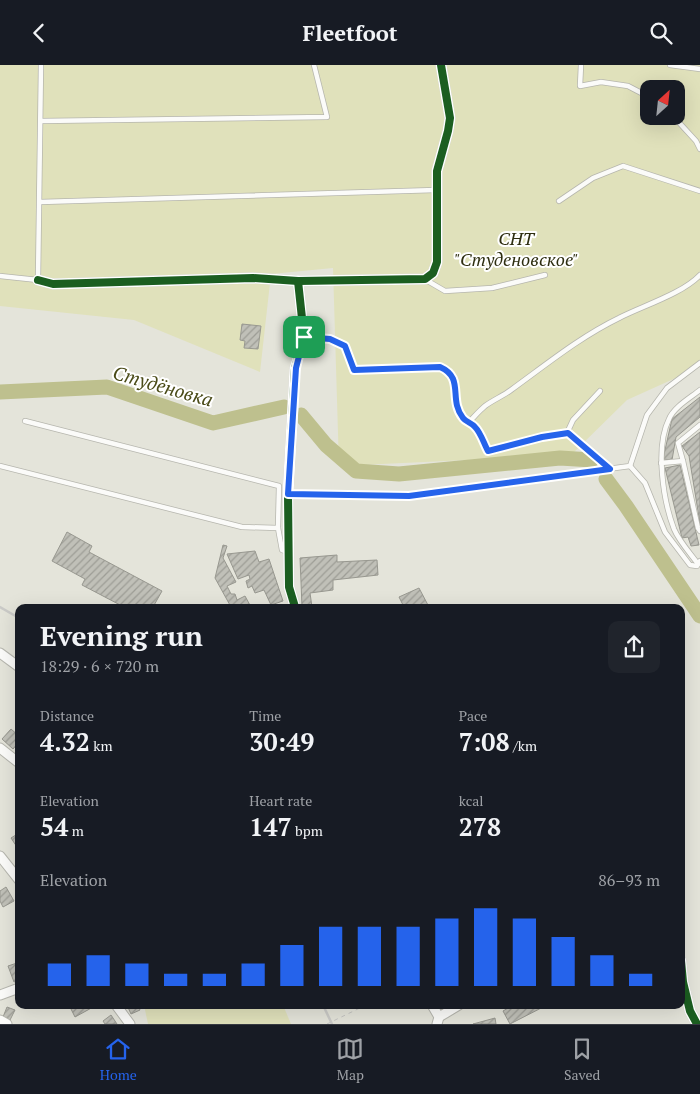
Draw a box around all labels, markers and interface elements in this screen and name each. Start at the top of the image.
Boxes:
text: Fleetfoot [303,18,398,47]
icon: back [25,19,53,47]
icon: search [647,19,675,47]
north arrow [640,80,685,125]
map controls [640,80,685,125]
park label: СНТ "Студеновское" [454,226,578,271]
pin [283,316,325,358]
icon: arrive [290,323,318,351]
water label: Студёновка [110,359,216,412]
text: Evening run [40,617,203,654]
button: share [608,621,660,673]
text: 18:29 · 6 × 720 m [40,655,159,677]
text: Distance [40,706,94,725]
text: Time [249,706,281,725]
text: Pace [459,706,487,725]
text: 4.32 [40,725,90,758]
text: 30:49 [249,725,314,758]
text: 7:08 [459,725,510,758]
text: km [90,736,113,755]
text: /km [510,736,537,755]
text: Elevation [40,791,99,810]
text: Heart rate [249,791,312,810]
text: kcal [459,791,484,810]
text: 54 [40,810,68,843]
text: 147 [249,810,292,843]
text: 278 [459,810,501,843]
text: m [68,821,84,840]
text: bpm [292,821,323,840]
text: Elevation [40,869,107,891]
text: 86–93 m [598,869,660,891]
tab: Home [100,1035,137,1084]
tab: Map [336,1035,364,1084]
tab: Saved [564,1035,600,1084]

